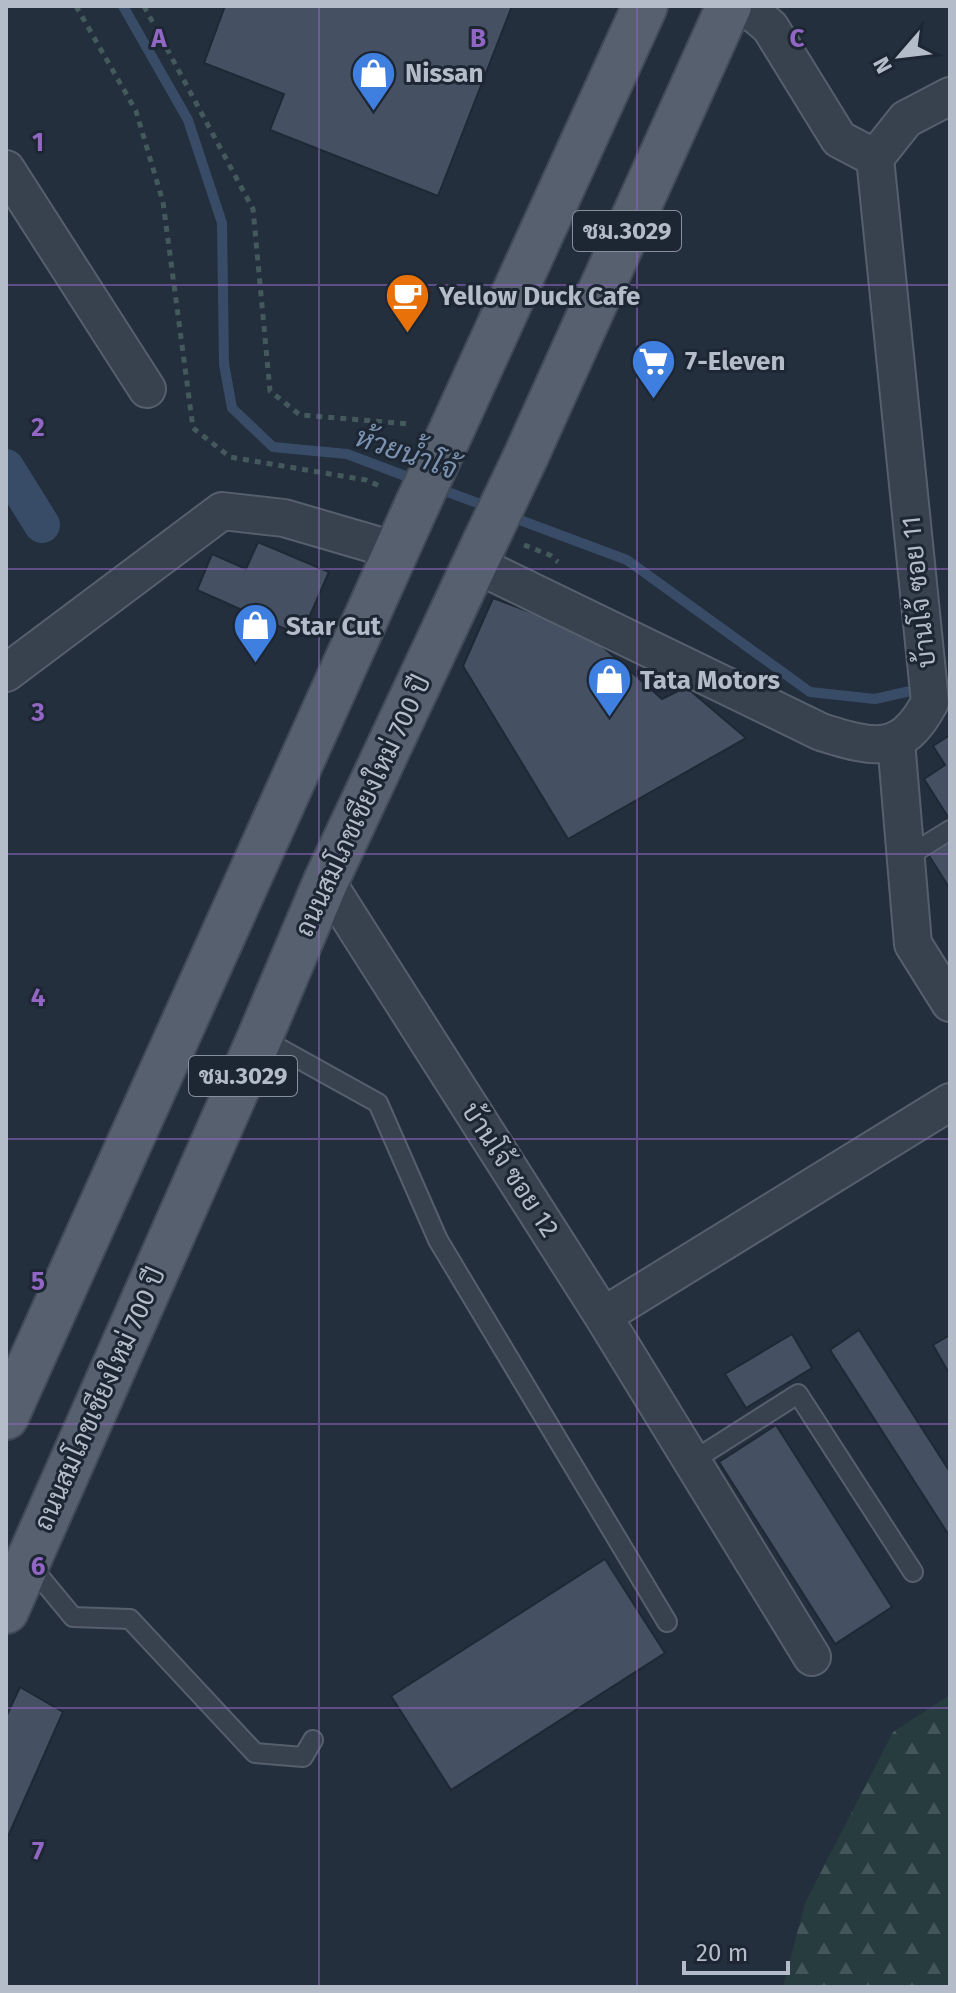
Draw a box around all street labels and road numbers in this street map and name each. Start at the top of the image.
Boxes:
road number: ชม.3029 [573,211,681,251]
street label: บ้านโจ้ ซอย 11 [895,515,942,669]
street label: ถนนสมโภชเชียงใหม่ 700 ปี [288,670,437,942]
road number: ชม.3029 [189,1056,297,1096]
street label: บ้านโจ้ ซอย 12 [455,1096,566,1243]
street label: ถนนสมโภชเชียงใหม่ 700 ปี [27,1262,172,1535]

